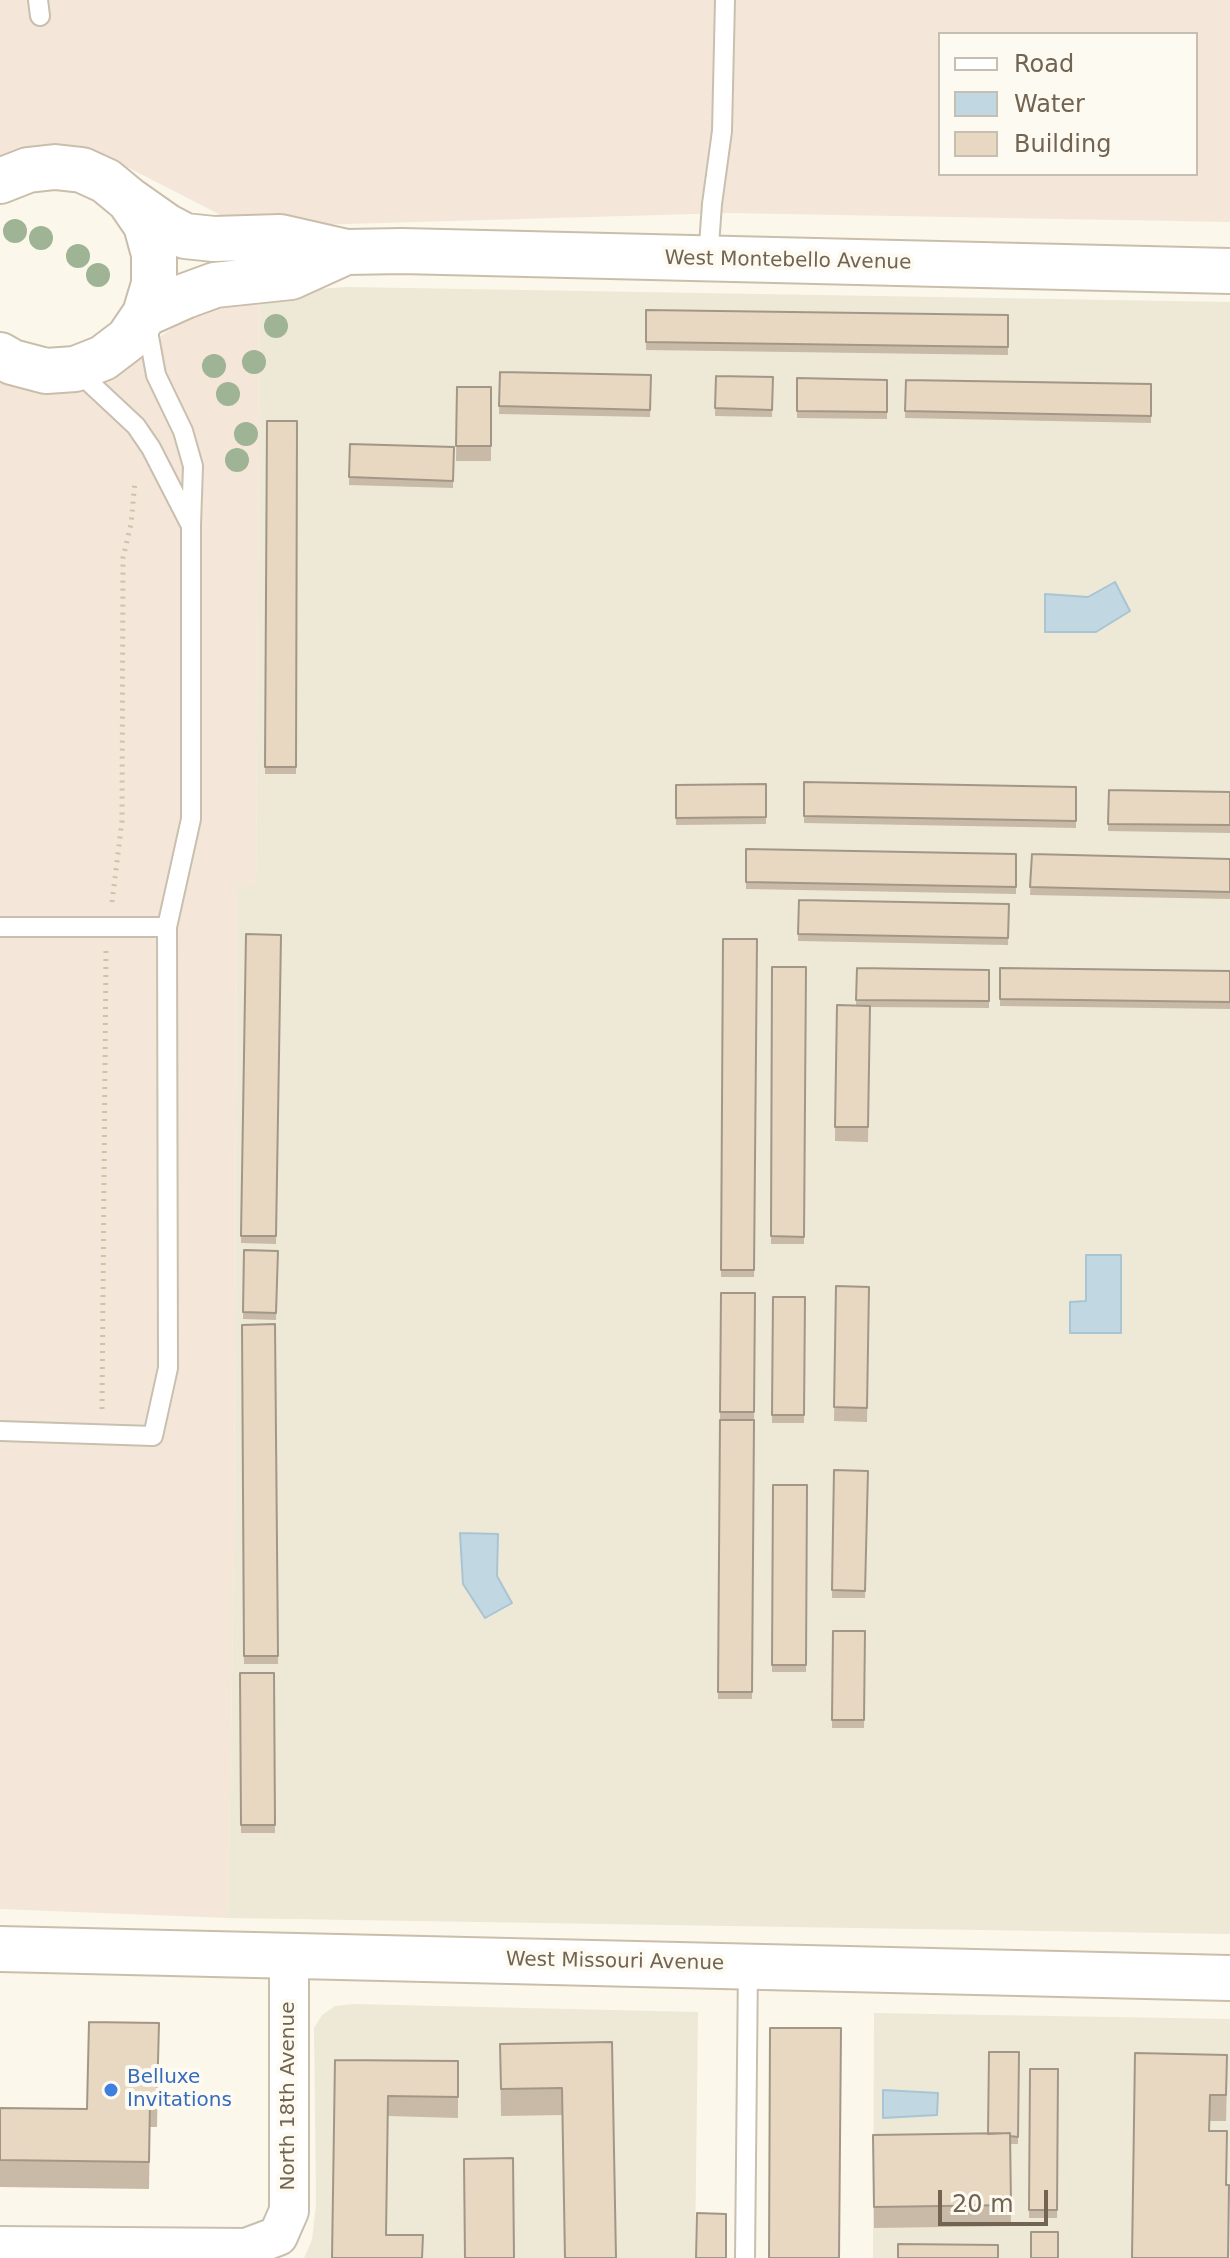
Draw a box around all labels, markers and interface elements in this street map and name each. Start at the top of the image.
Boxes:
legend [938,32,1198,176]
text: Road [1014,50,1074,78]
text: Water [1014,90,1085,118]
text: Building [1014,130,1111,158]
street label: West Montebello Avenue [664,247,912,275]
street label: West Missouri Avenue [506,1948,724,1976]
street label: North 18th Avenue [277,2002,301,2190]
place label: Belluxe Invitations [127,2066,232,2113]
marker: Belluxe Invitations [102,2081,120,2099]
scale bar [942,2174,1052,2224]
text: 20 m [952,2190,1014,2218]

